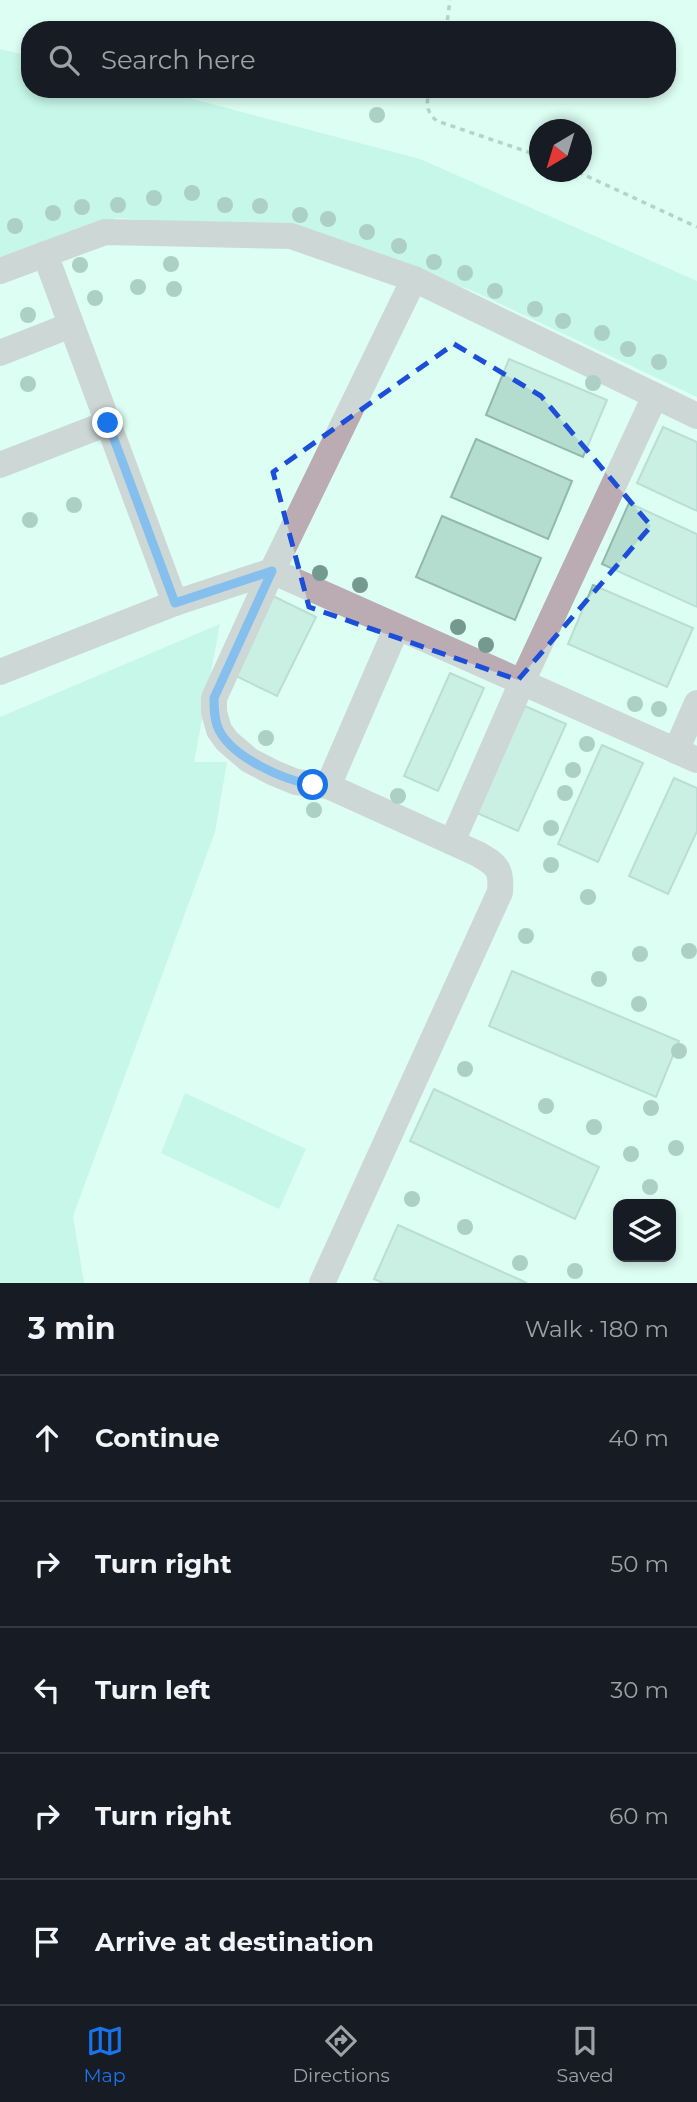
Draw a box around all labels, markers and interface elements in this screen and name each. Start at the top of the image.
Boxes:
search box [21,21,676,98]
icon: search [45,41,83,79]
text: Search here [101,44,256,76]
north arrow [529,119,592,182]
route end [92,407,123,438]
route start [297,769,328,800]
map controls [613,1199,676,1262]
button: layers [613,1199,676,1262]
text: 3 min [28,1310,115,1347]
text: Walk · 180 m [525,1315,669,1343]
icon: ahead [28,1419,66,1457]
text: Continue [95,1422,220,1454]
text: 40 m [608,1424,669,1452]
icon: right [28,1545,66,1583]
text: Turn right [95,1548,231,1580]
text: 50 m [610,1550,669,1578]
icon: left [28,1671,66,1709]
text: Turn left [95,1674,211,1706]
text: 30 m [610,1676,669,1704]
icon: right [28,1797,66,1835]
text: Turn right [95,1800,231,1832]
text: 60 m [609,1802,669,1830]
icon: arrive [28,1923,66,1961]
text: Arrive at destination [95,1926,374,1958]
tab: Map [83,2022,126,2087]
tab: Directions [292,2022,390,2087]
tab: Saved [557,2022,614,2087]

